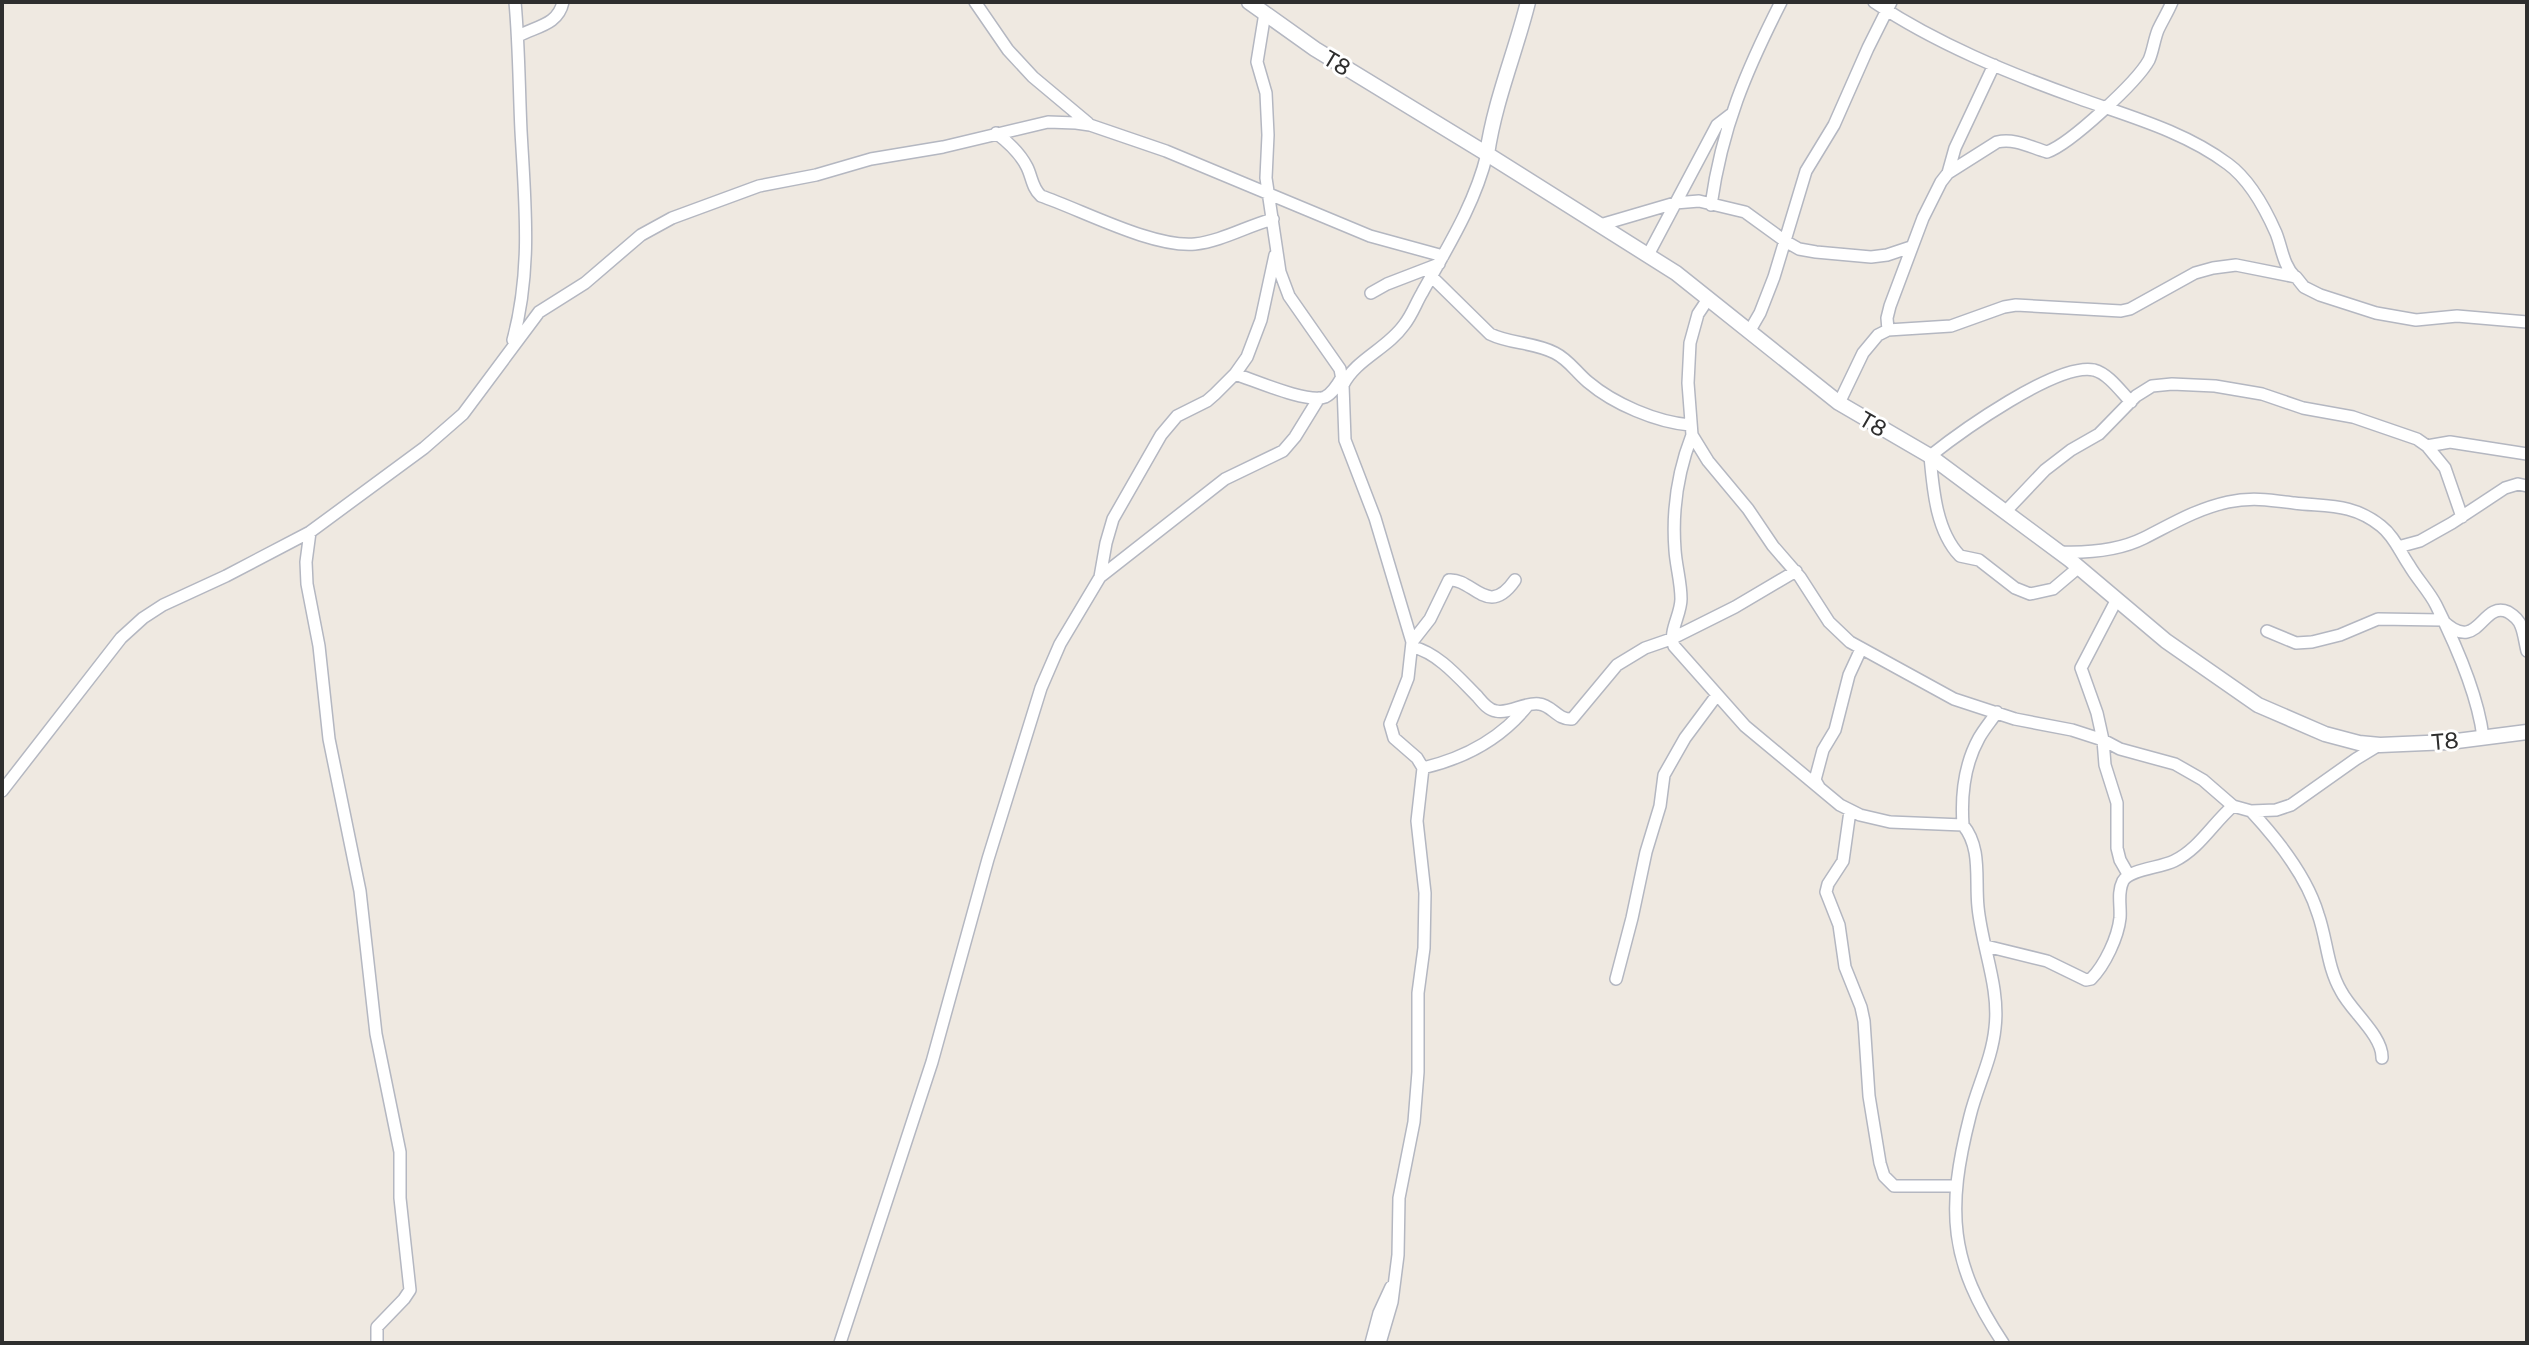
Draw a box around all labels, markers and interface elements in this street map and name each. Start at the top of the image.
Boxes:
street label: T8 [1319,45,1355,81]
street label: T8 [1855,406,1891,442]
street label: T8 [2430,727,2460,755]

